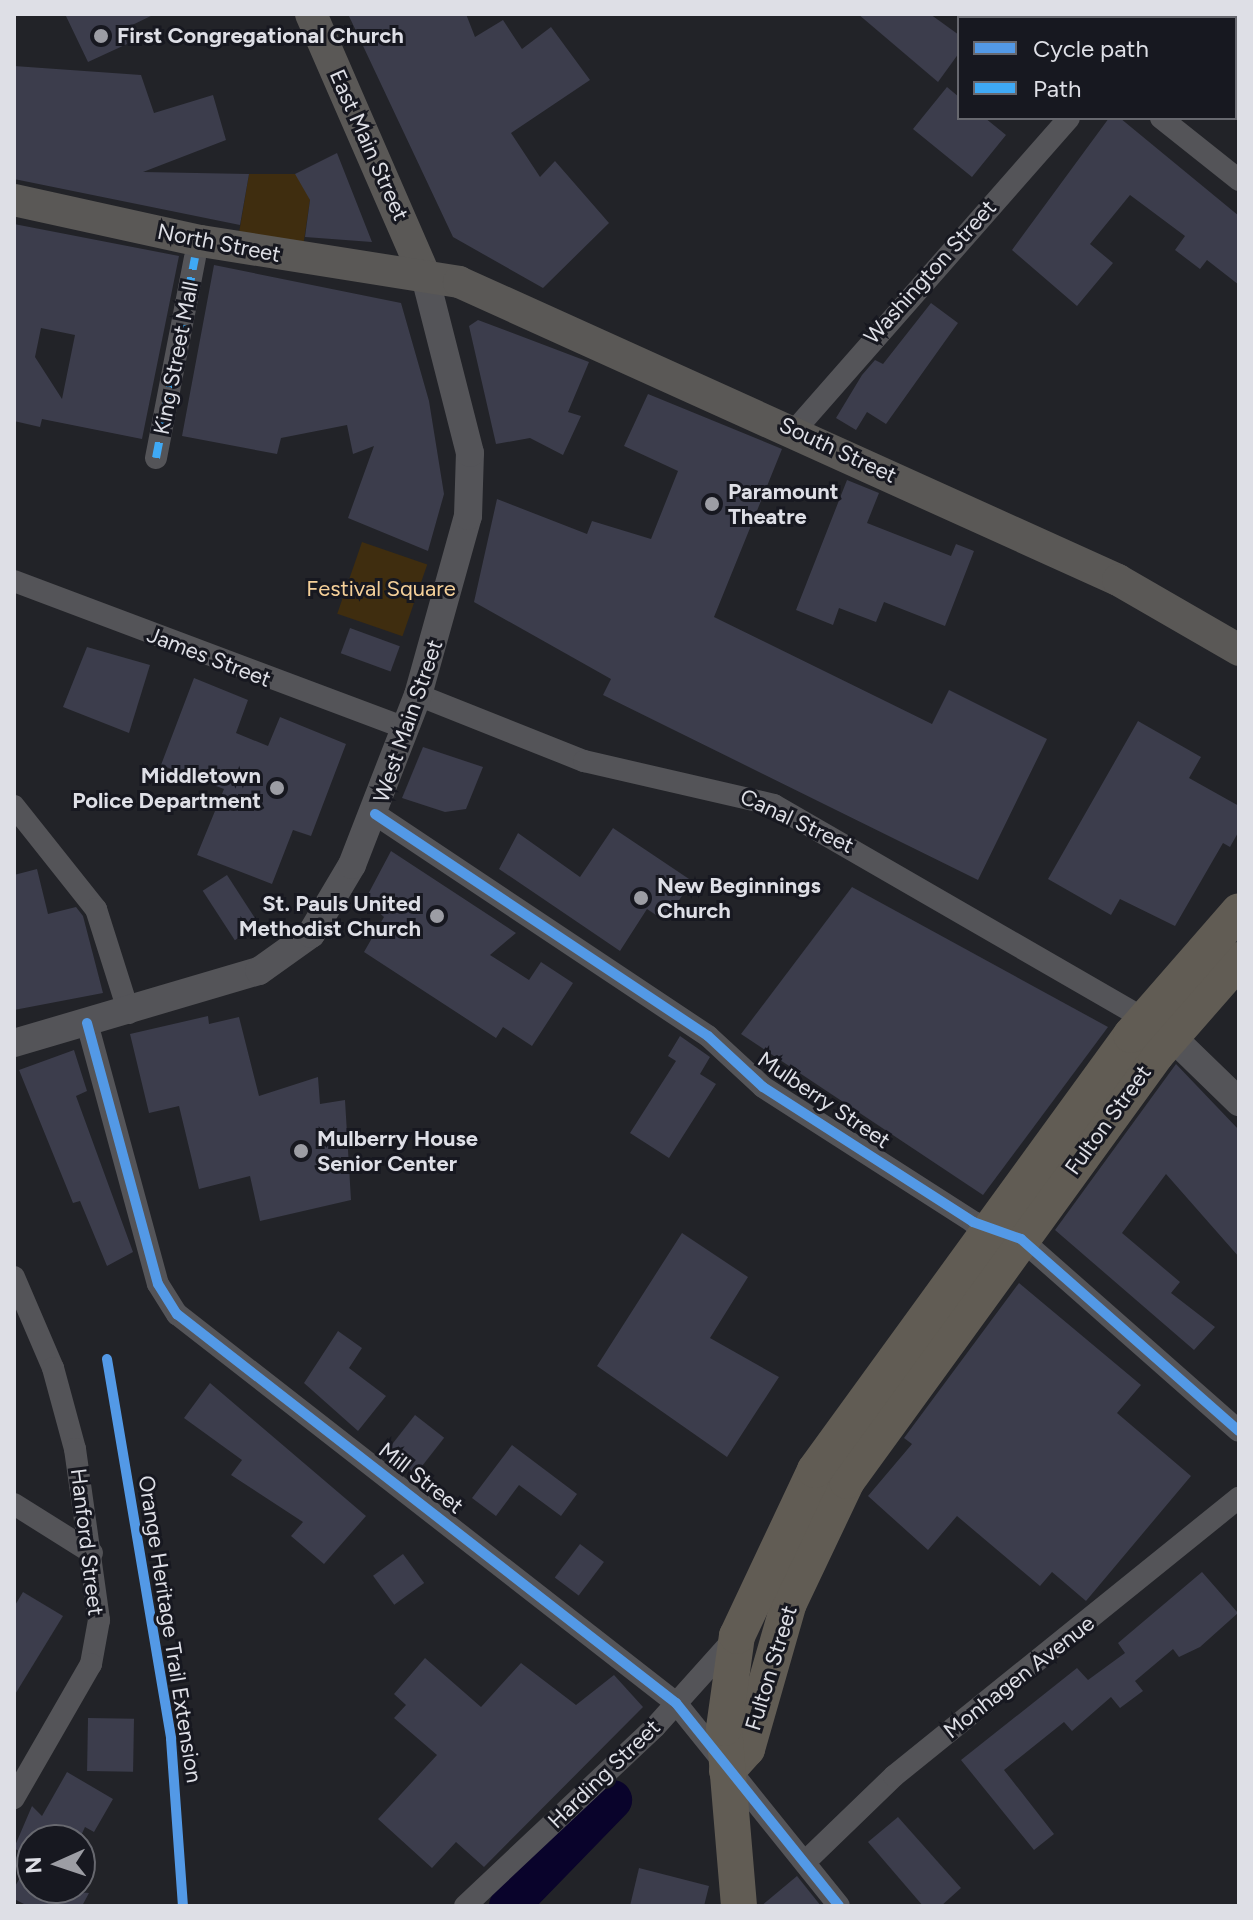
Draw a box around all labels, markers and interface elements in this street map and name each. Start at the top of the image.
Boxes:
legend [957,16,1237,120]
place label: First Congregational Church [117,23,404,49]
marker: First Congregational Church [92,27,110,45]
text: Cycle path [1033,34,1149,63]
street label: East Main Street [324,65,414,225]
text: Path [1033,74,1081,103]
street label: Washington Street [858,195,1002,349]
street label: North Street [155,218,283,268]
street label: King Street Mall [148,279,204,437]
street label: South Street [775,411,901,489]
place label: Paramount Theatre [728,478,839,530]
marker: Paramount Theatre [703,495,721,513]
park label: Festival Square [306,576,456,602]
street label: James Street [143,621,275,693]
street label: West Main Street [368,636,448,806]
place label: Middletown Police Department [72,762,261,814]
marker: Middletown Police Department [268,779,286,797]
street label: Canal Street [736,783,858,859]
place label: New Beginnings Church [657,872,821,924]
marker: New Beginnings Church [632,889,650,907]
place label: St. Pauls United Methodist Church [239,890,421,942]
marker: St. Pauls United Methodist Church [428,907,446,925]
street label: Mulberry Street [753,1046,895,1154]
street label: Fulton Street [1059,1060,1157,1180]
place label: Mulberry House Senior Center [317,1125,478,1176]
marker: Mulberry House Senior Center [292,1142,310,1160]
street label: Mill Street [373,1437,469,1519]
street label: Hanford Street [65,1467,109,1617]
street label: Orange Heritage Trail Extension [133,1473,207,1785]
street label: Fulton Street [739,1602,803,1734]
street label: Monhagen Avenue [938,1610,1100,1744]
street label: Harding Street [543,1714,665,1834]
north arrow [16,1824,96,1904]
text: N [20,1856,47,1874]

